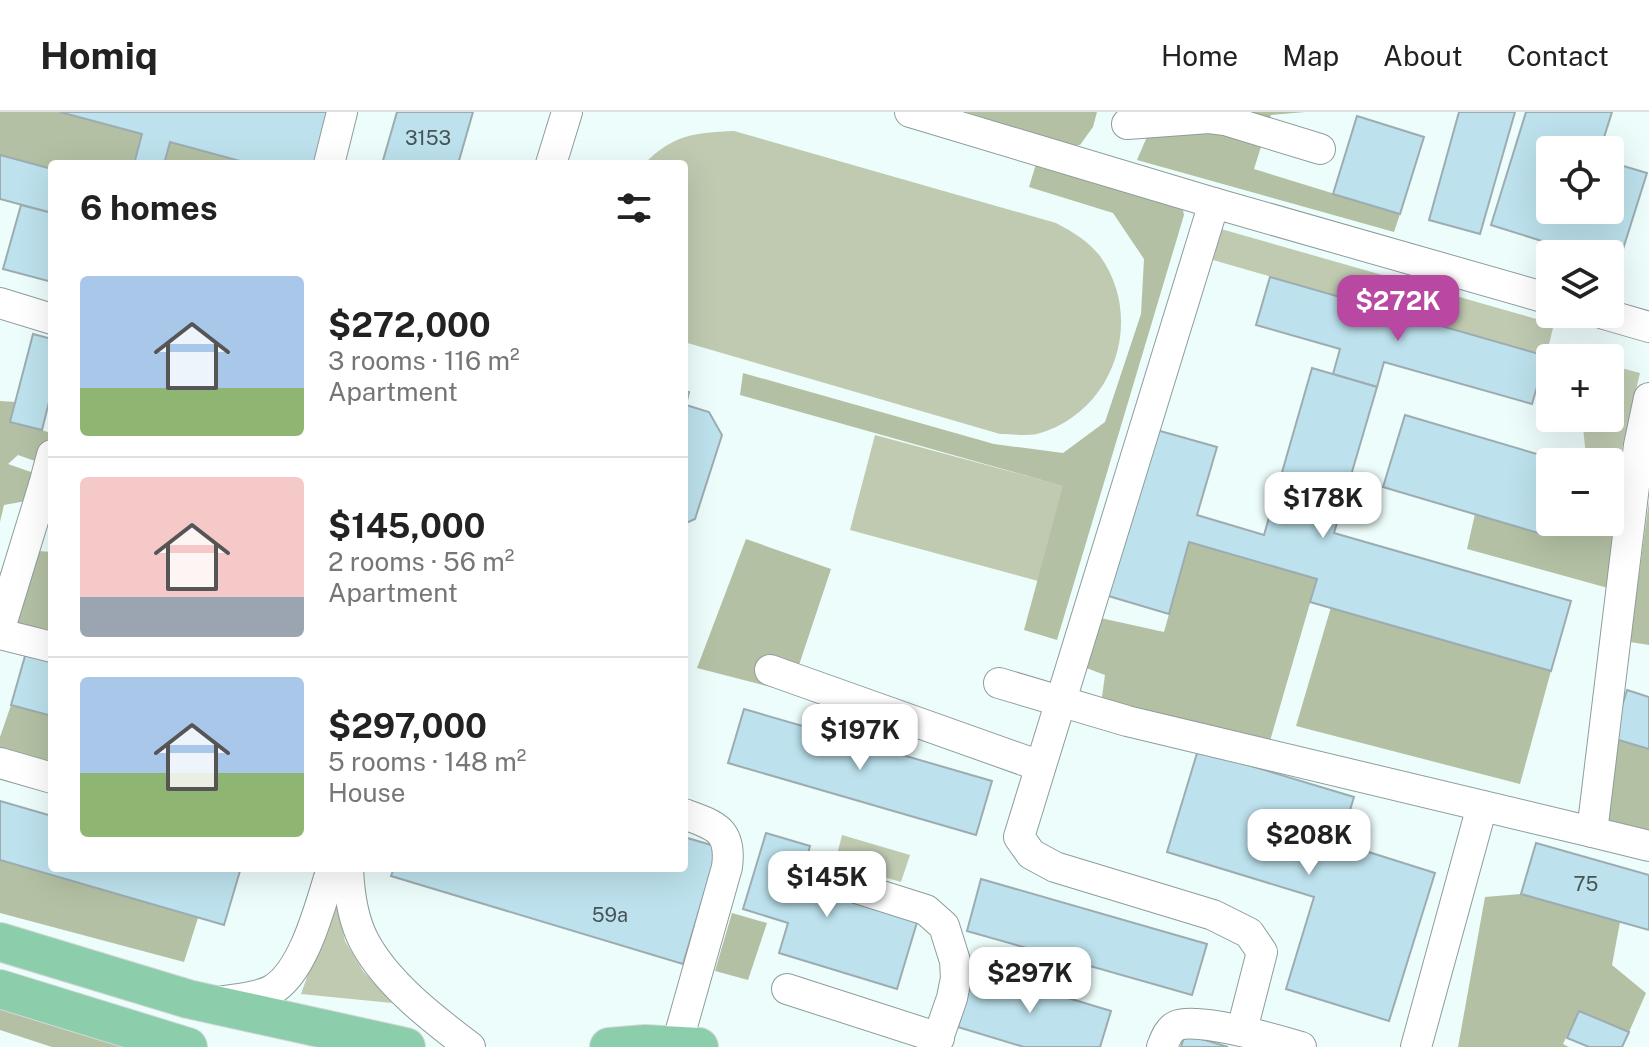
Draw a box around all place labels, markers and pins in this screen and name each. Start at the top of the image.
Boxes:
pin: $272K [1342,275,1454,343]
pin: $178K [1267,472,1379,540]
pin: $197K [804,704,916,772]
pin: $208K [1253,809,1365,877]
pin: $145K [771,851,883,919]
pin: $297K [974,947,1086,1015]

